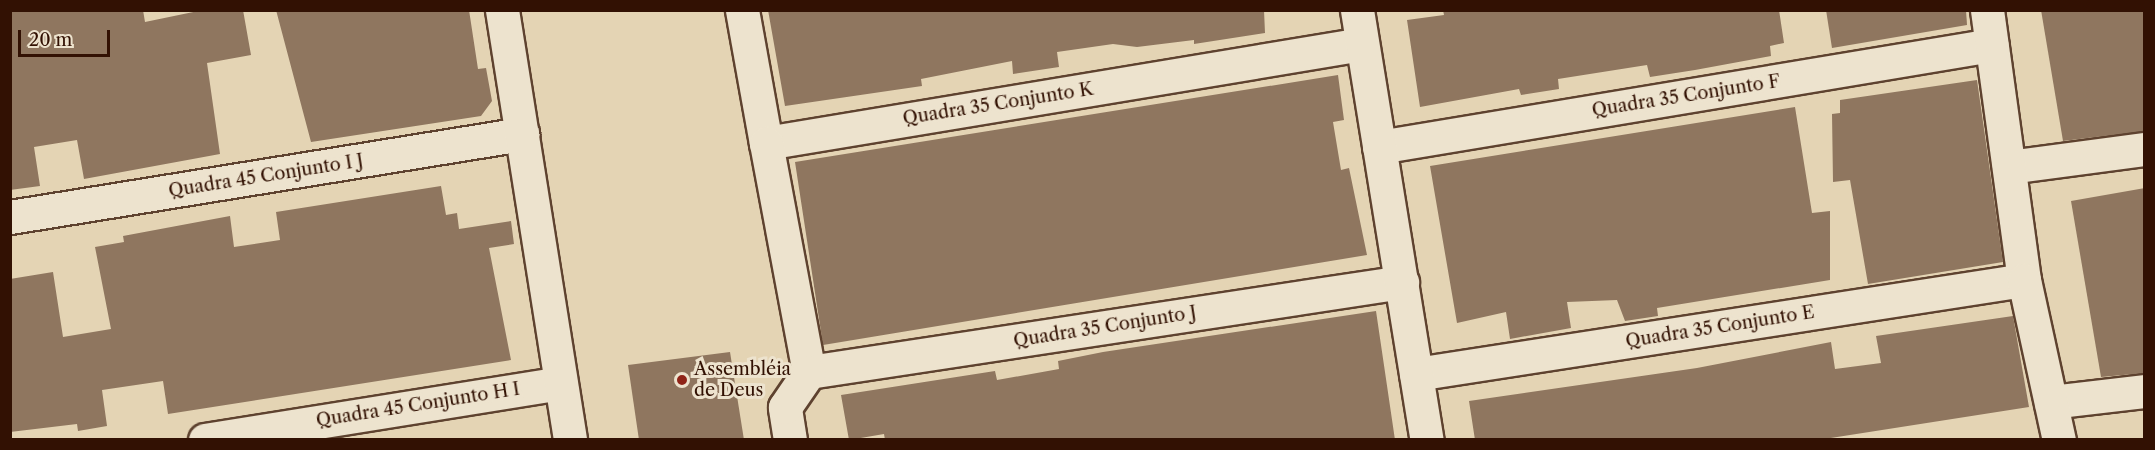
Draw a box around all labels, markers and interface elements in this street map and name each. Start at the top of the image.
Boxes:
scale bar [21,18,112,56]
text: 20 m [29,29,72,51]
street label: Quadra 35 Conjunto F [1590,70,1782,122]
street label: Quadra 35 Conjunto K [901,78,1095,130]
street label: Quadra 45 Conjunto I J [167,150,365,202]
street label: Quadra 35 Conjunto E [1624,301,1816,353]
street label: Quadra 35 Conjunto J [1012,302,1198,352]
place label: Assembléia de Deus [694,359,791,401]
marker: Assembléia de Deus [675,373,689,387]
street label: Quadra 45 Conjunto H I [315,378,521,432]

